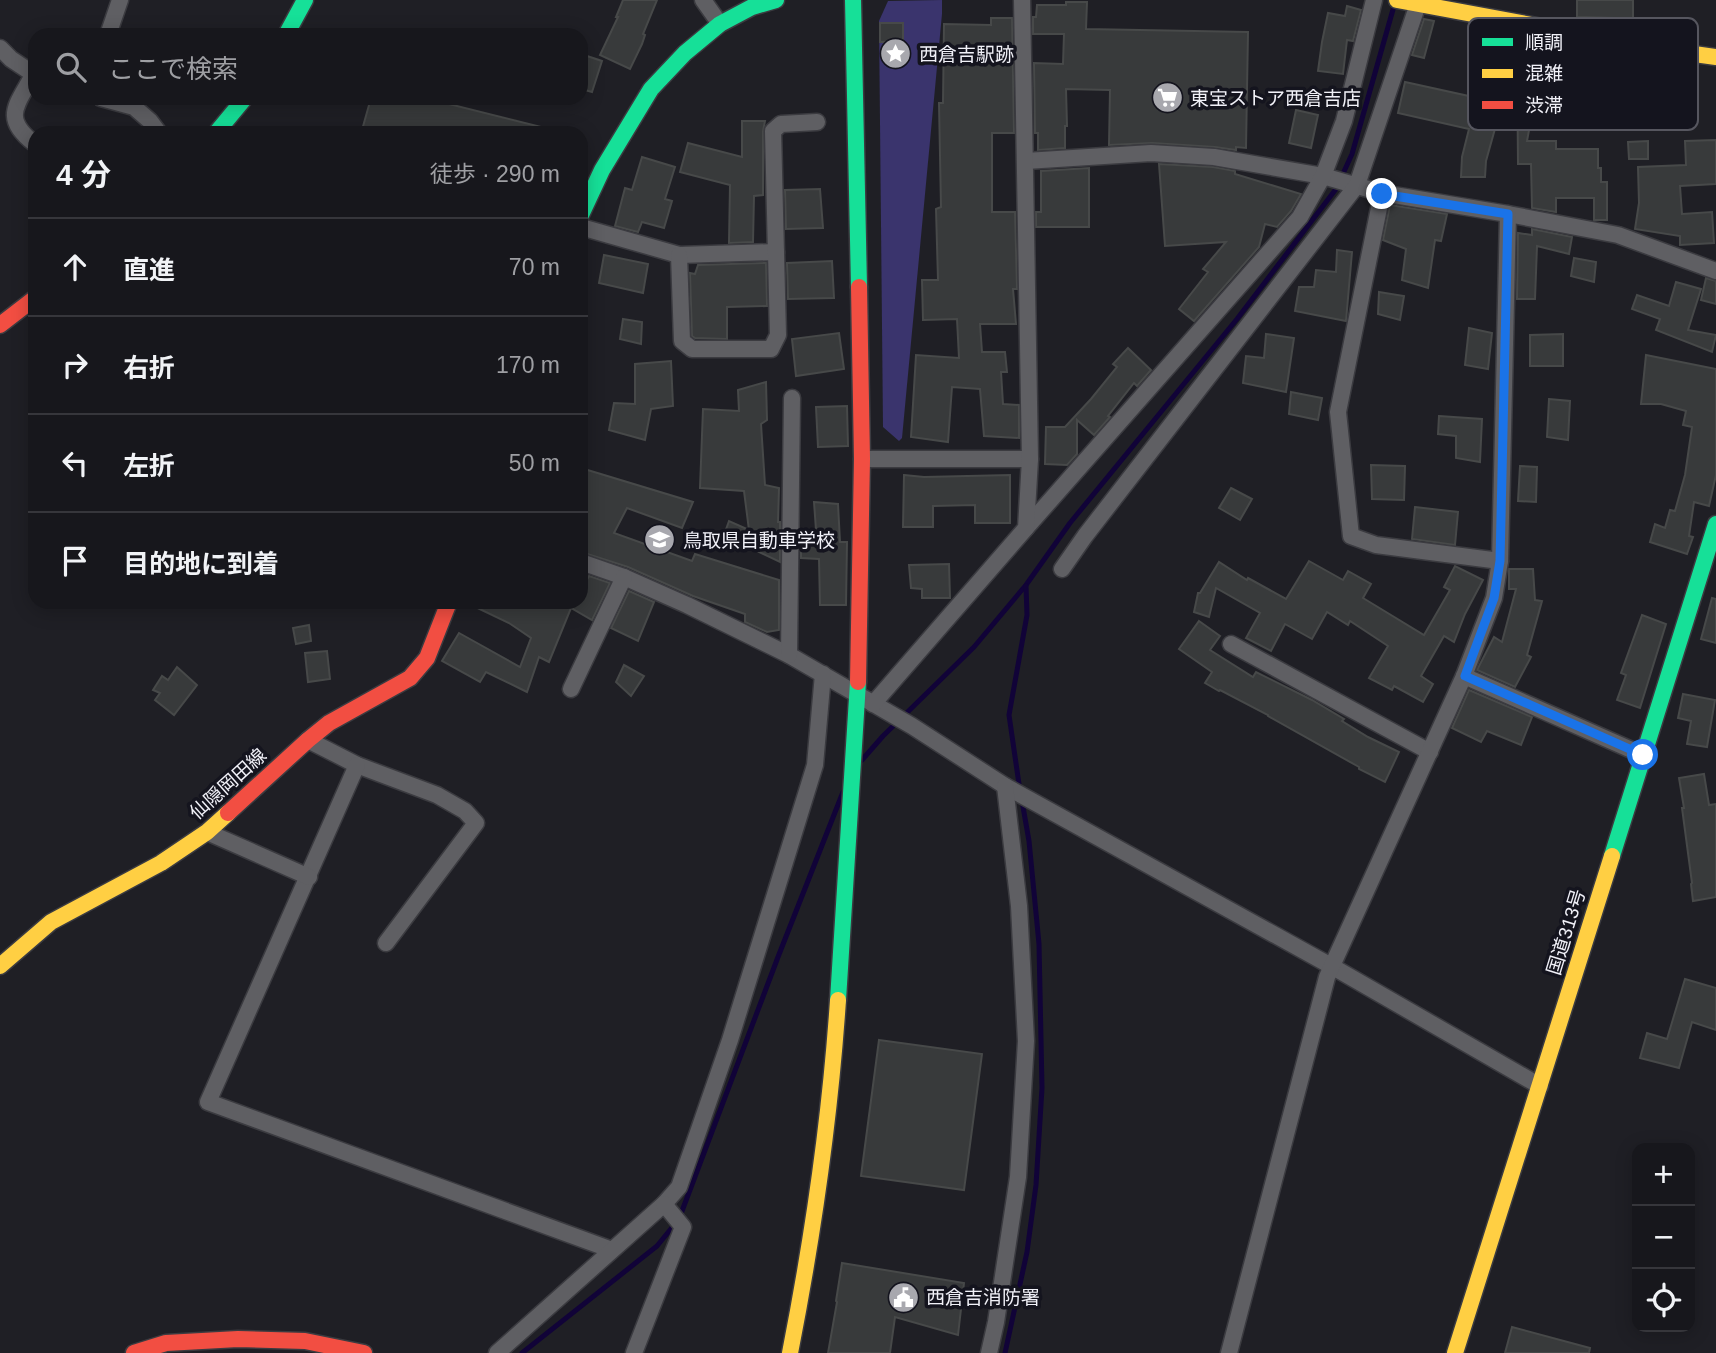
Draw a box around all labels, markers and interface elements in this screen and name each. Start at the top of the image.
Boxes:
legend [1468,18,1698,130]
search box [28,28,588,105]
text: 順調 [1525,32,1563,53]
place icon: 西倉吉駅跡 [879,37,913,71]
place label: 西倉吉駅跡 [919,44,1014,65]
icon: search [52,48,90,86]
text: ここで検索 [108,54,238,84]
text: 混雑 [1525,63,1563,84]
supermarket icon: 東宝ストア西倉吉店 [1150,81,1184,115]
place label: 東宝ストア西倉吉店 [1190,88,1361,109]
text: 渋滞 [1525,95,1563,116]
text: 4 分 [56,158,111,191]
text: 徒歩 · 290 m [430,161,560,187]
route end [1366,178,1397,209]
icon: ahead [56,248,94,286]
text: 70 m [509,254,560,280]
text: 直進 [123,255,175,285]
icon: right [56,346,94,384]
text: 170 m [496,352,560,378]
text: 右折 [123,353,175,383]
icon: left [56,444,94,482]
text: 50 m [509,450,560,476]
text: 左折 [123,451,175,481]
school or university icon: 鳥取県自動車学校 [643,523,677,557]
place label: 鳥取県自動車学校 [683,530,835,551]
icon: arrive [56,542,94,580]
text: 目的地に到着 [123,549,279,579]
route start [1627,739,1658,770]
street label: 仙隠岡田線 [186,744,270,824]
street label: 国道313号 [1543,887,1589,977]
map controls [1632,1143,1695,1332]
button: + [1632,1143,1695,1206]
button: − [1632,1206,1695,1269]
button: locate [1632,1269,1695,1332]
public building icon: 西倉吉消防署 [886,1280,920,1314]
place label: 西倉吉消防署 [926,1287,1040,1308]

